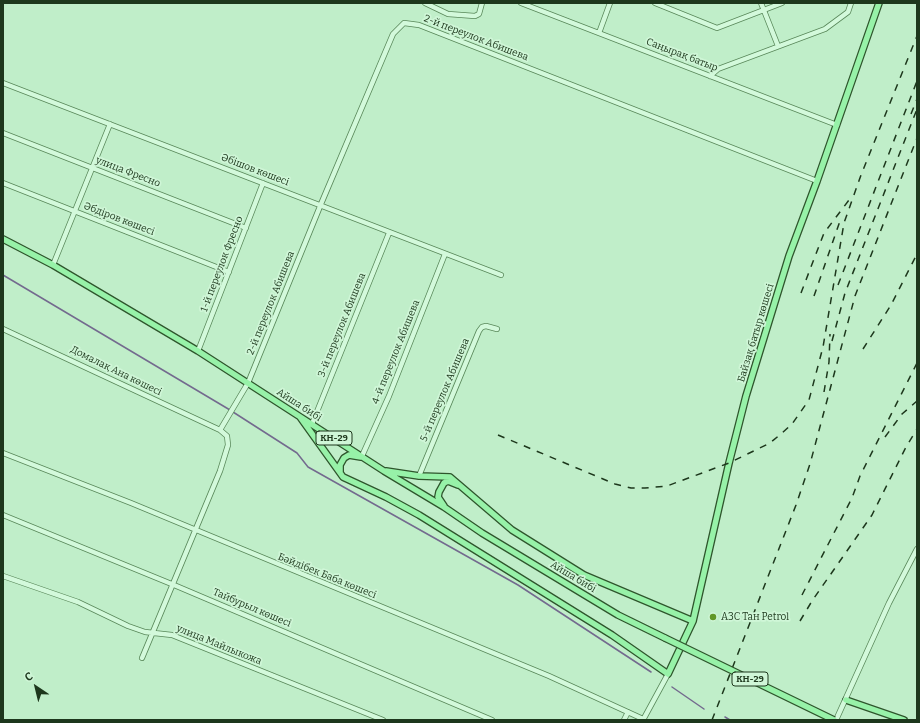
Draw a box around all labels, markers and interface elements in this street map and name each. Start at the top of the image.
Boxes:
street label: 2-й переулок Абишева [422,12,530,64]
street label: Саңырақ батыр [644,36,720,74]
street label: Әбішов көшесі [219,152,291,188]
street label: улица Фресно [94,154,162,190]
street label: Әбдіров көшесі [82,200,156,238]
street label: 1-й переулок Фресно [198,214,246,314]
street label: 2-й переулок Абишева [245,249,297,357]
street label: 3-й переулок Абишева [316,271,368,379]
street label: Байзақ батыр көшесі [735,282,777,384]
street label: 4-й переулок Абишева [370,298,422,406]
street label: 5-й переулок Абишева [418,337,472,443]
street label: Домалақ Ана көшесі [68,344,164,398]
street label: Айша бибі [274,386,324,424]
road number: КН-29 [316,431,352,445]
street label: Бәйдібек Баба көшесі [276,551,378,601]
street label: Айша бибі [548,559,598,595]
street label: Тайбурыл көшесі [211,586,293,630]
place label: АЗС Тан Petrol [721,611,789,623]
marker: АЗС Тан Petrol [708,612,718,622]
street label: улица Майлыкожа [175,622,263,668]
north arrow [16,667,56,707]
text: С [22,669,35,684]
road number: КН-29 [732,672,768,686]

